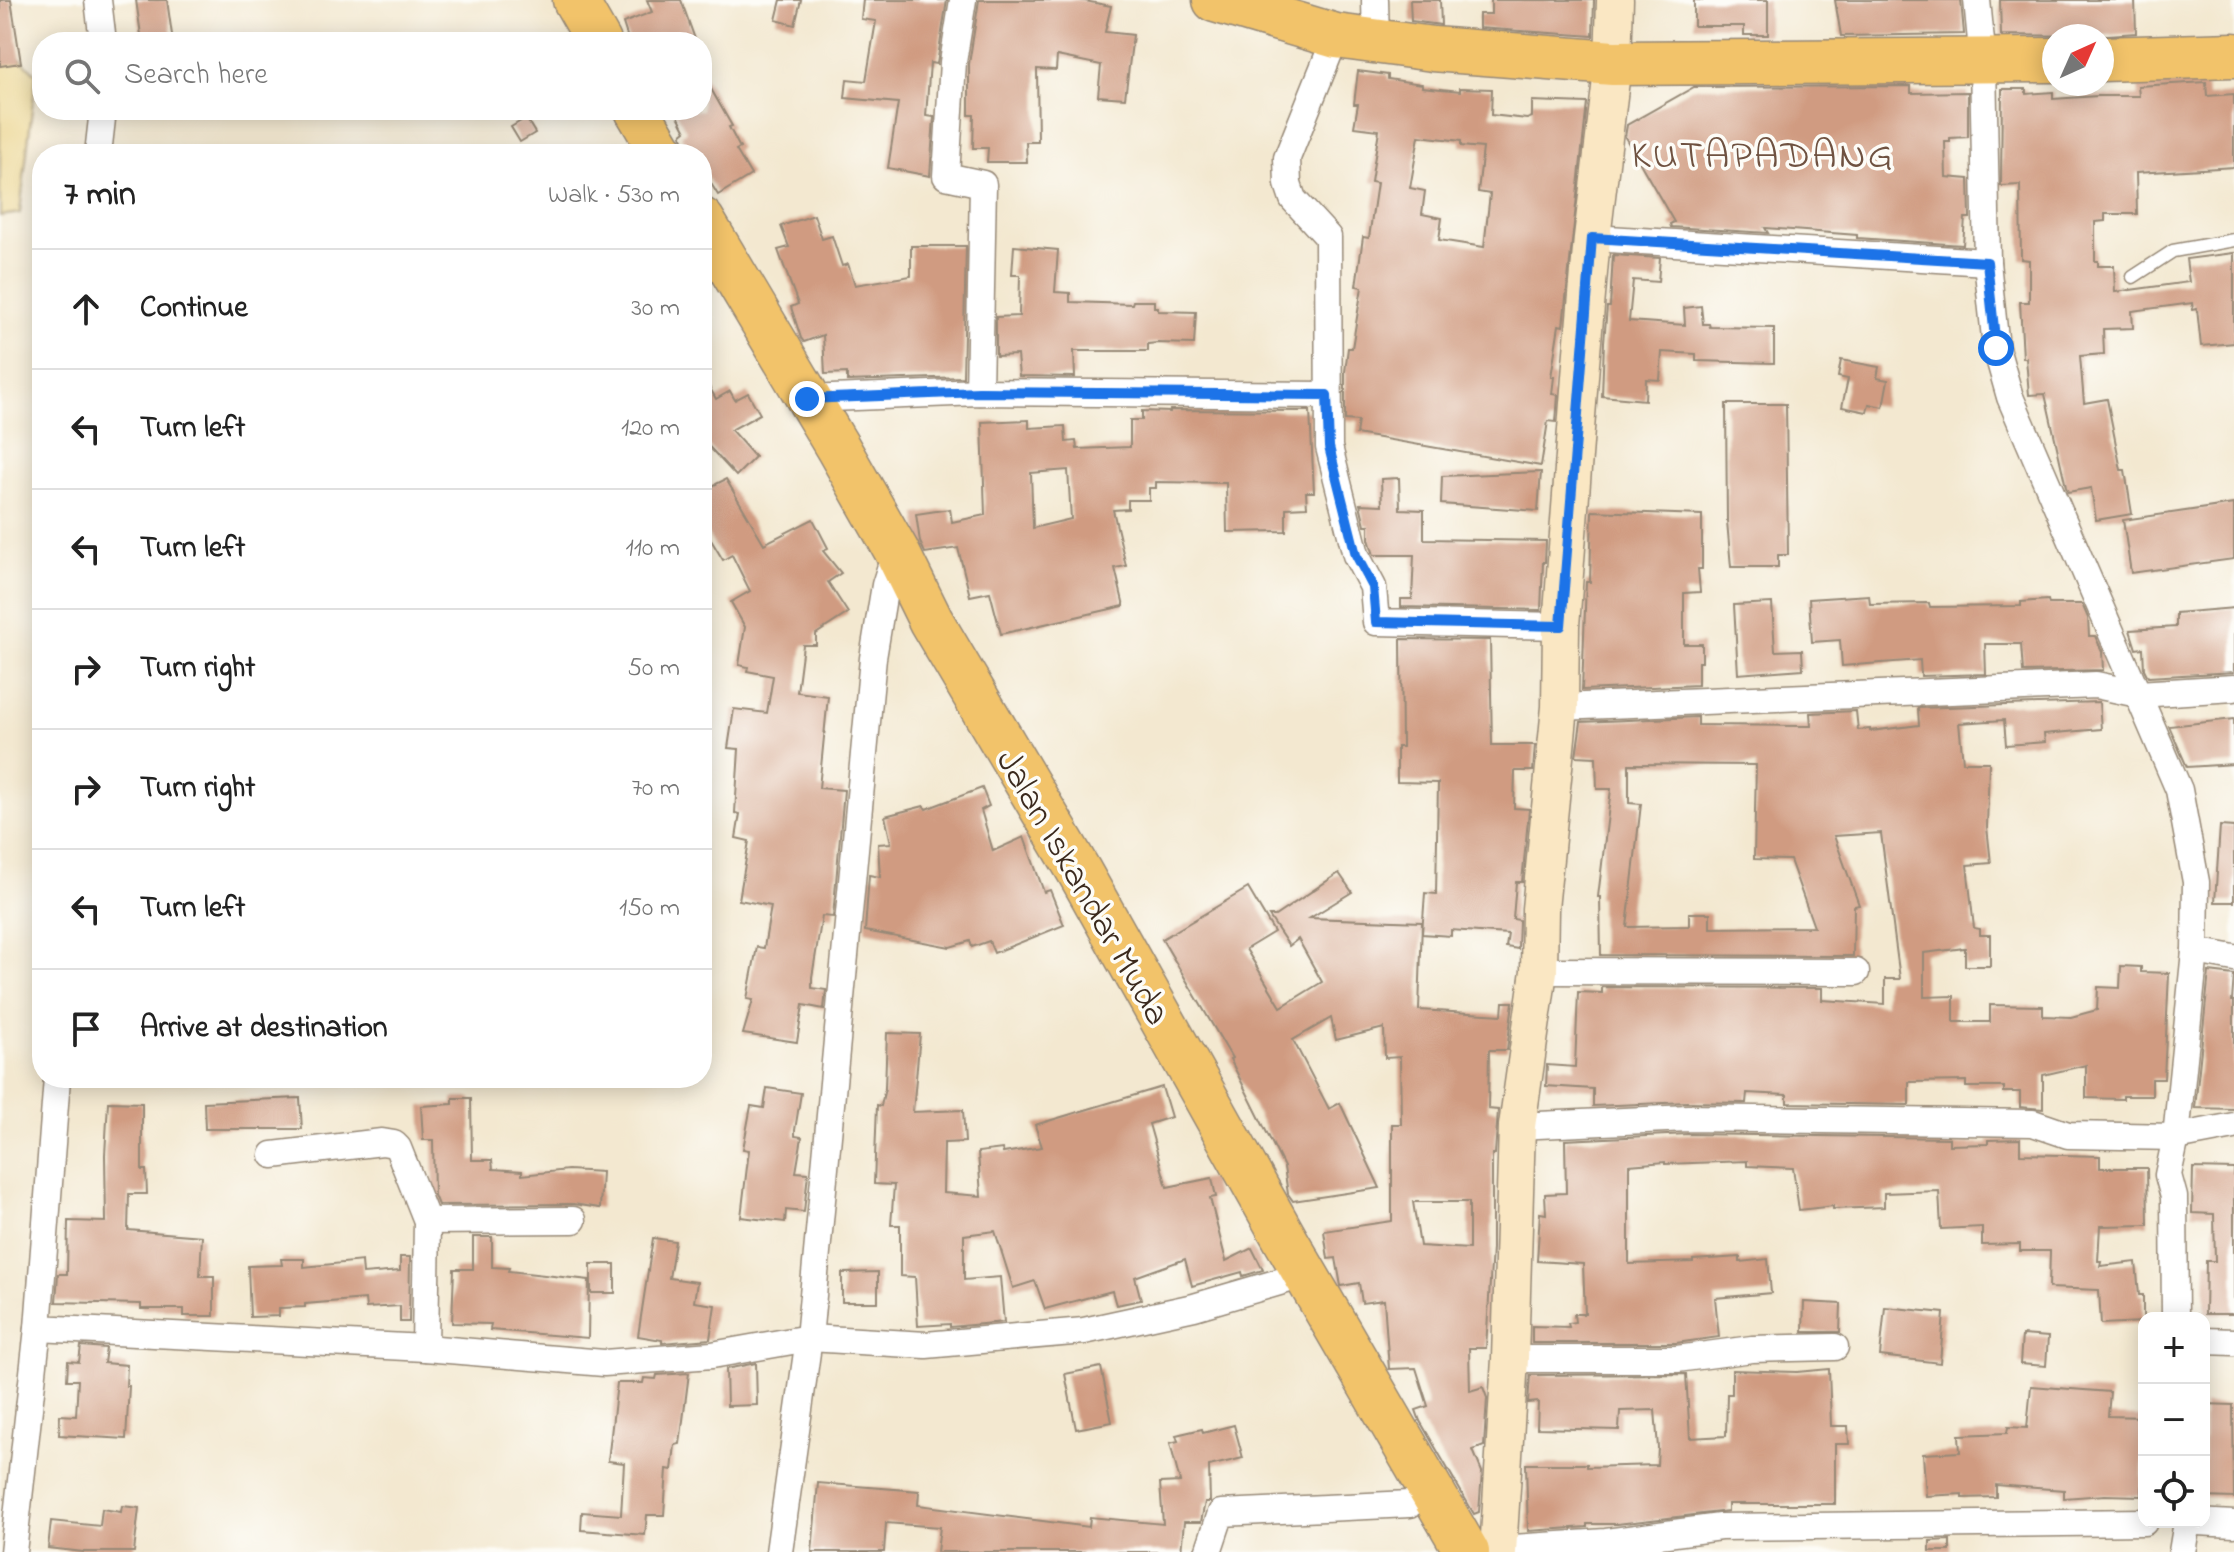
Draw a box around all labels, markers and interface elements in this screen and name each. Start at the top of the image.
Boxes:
north arrow [2042,24,2114,96]
search box [32,32,712,120]
icon: search [60,54,104,98]
text: Search here [124,54,268,98]
district label: KUTAPADANG [1631,128,1895,187]
text: 7 min [64,171,136,221]
text: Walk · 530 m [548,177,680,215]
icon: ahead [64,287,108,331]
text: Continue [140,287,248,331]
text: 30 m [631,290,680,328]
route start [1978,330,2014,366]
route end [789,381,825,417]
icon: left [64,407,108,451]
text: Turn left [140,407,245,451]
text: 120 m [621,410,680,448]
icon: left [64,527,108,571]
text: Turn left [140,527,245,571]
text: 110 m [626,530,680,568]
icon: right [64,647,108,691]
text: Turn right [140,647,255,691]
text: 50 m [627,650,680,688]
street label: Jalan Iskandar Muda [980,740,1182,1036]
icon: right [64,767,108,811]
text: Turn right [140,767,255,811]
text: 70 m [631,770,680,808]
icon: left [64,887,108,931]
text: Turn left [140,887,245,931]
text: 150 m [619,890,680,928]
icon: arrive [64,1007,108,1051]
text: Arrive at destination [140,1007,388,1051]
map controls [2138,1312,2210,1528]
button: + [2138,1312,2210,1384]
button: − [2138,1384,2210,1456]
button: locate [2138,1456,2210,1528]

